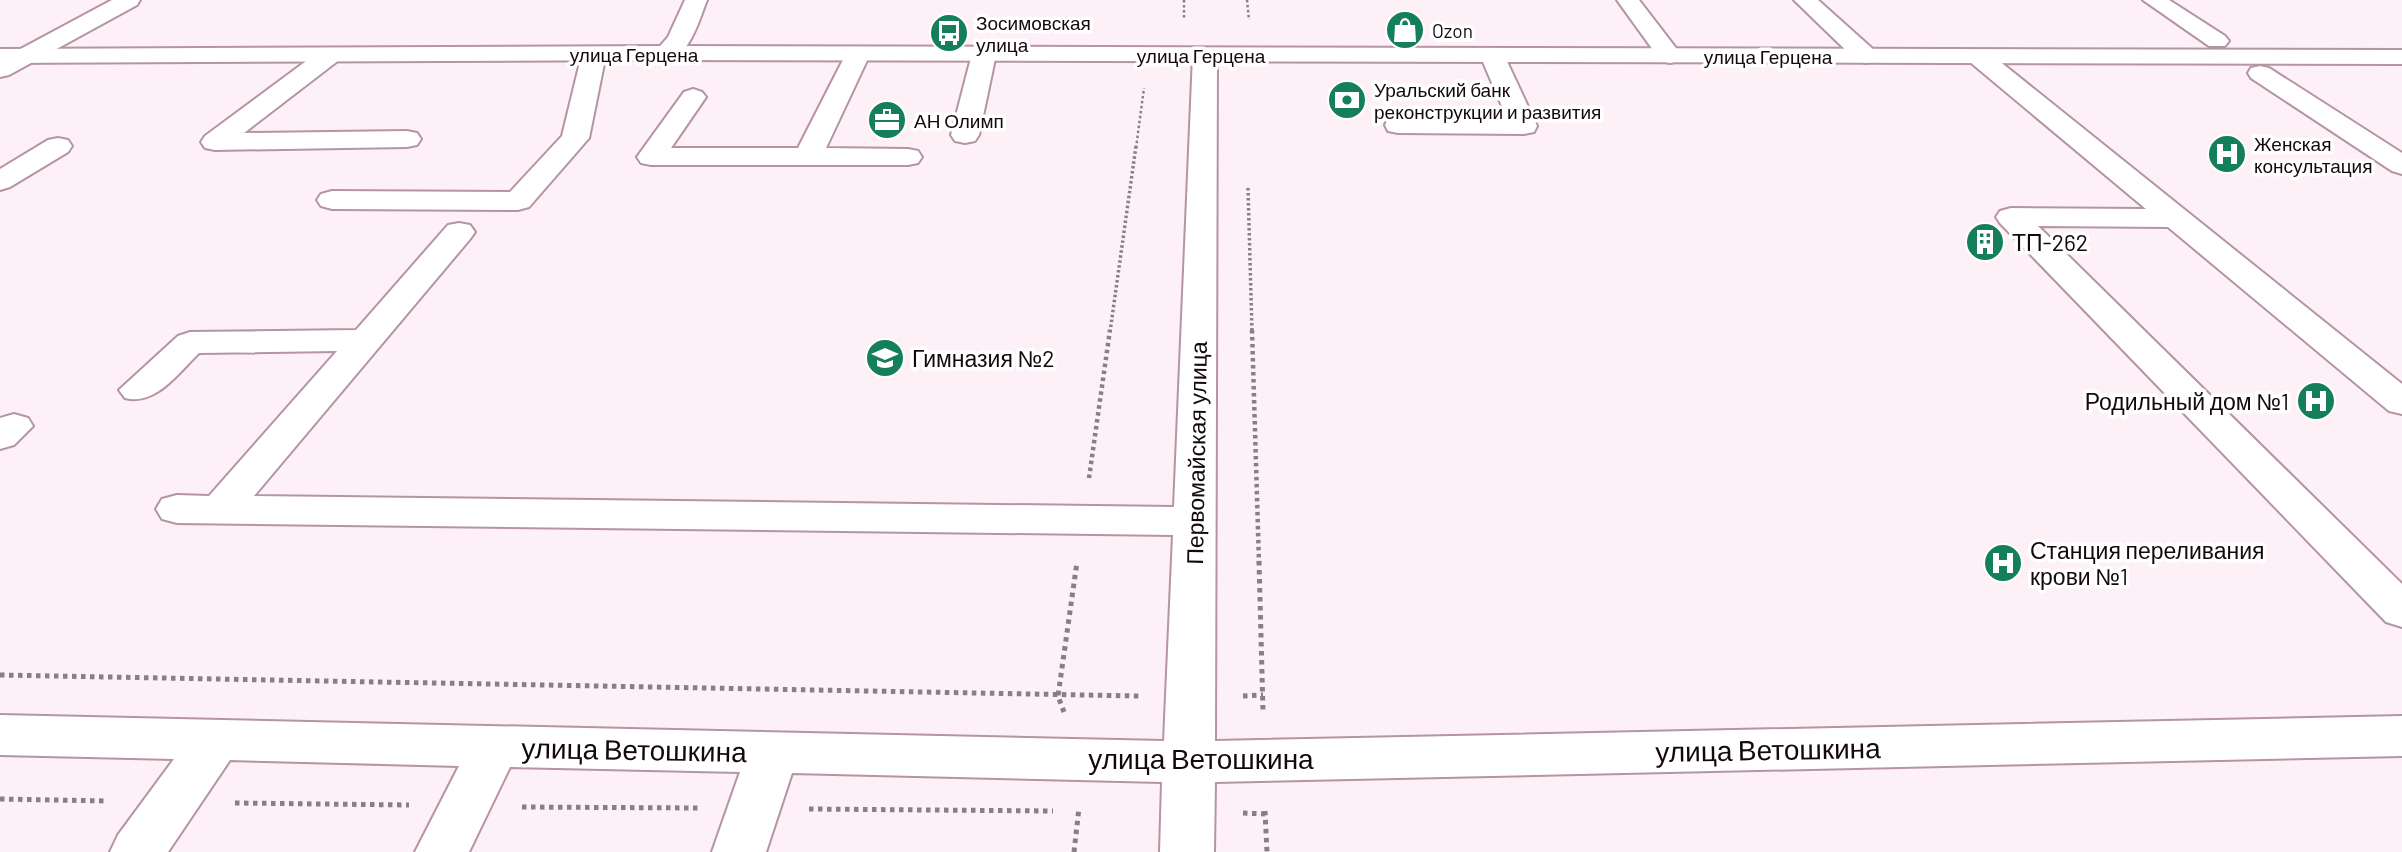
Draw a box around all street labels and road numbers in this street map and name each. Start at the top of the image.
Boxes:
street label: улица Герцена [570,43,699,66]
street label: улица Герцена [1137,44,1266,67]
street label: улица Герцена [1704,45,1833,68]
street label: Первомайская улица [1180,341,1212,565]
street label: улица Ветошкина [521,730,747,768]
street label: улица Ветошкина [1655,730,1881,768]
street label: улица Ветошкина [1088,741,1314,775]

